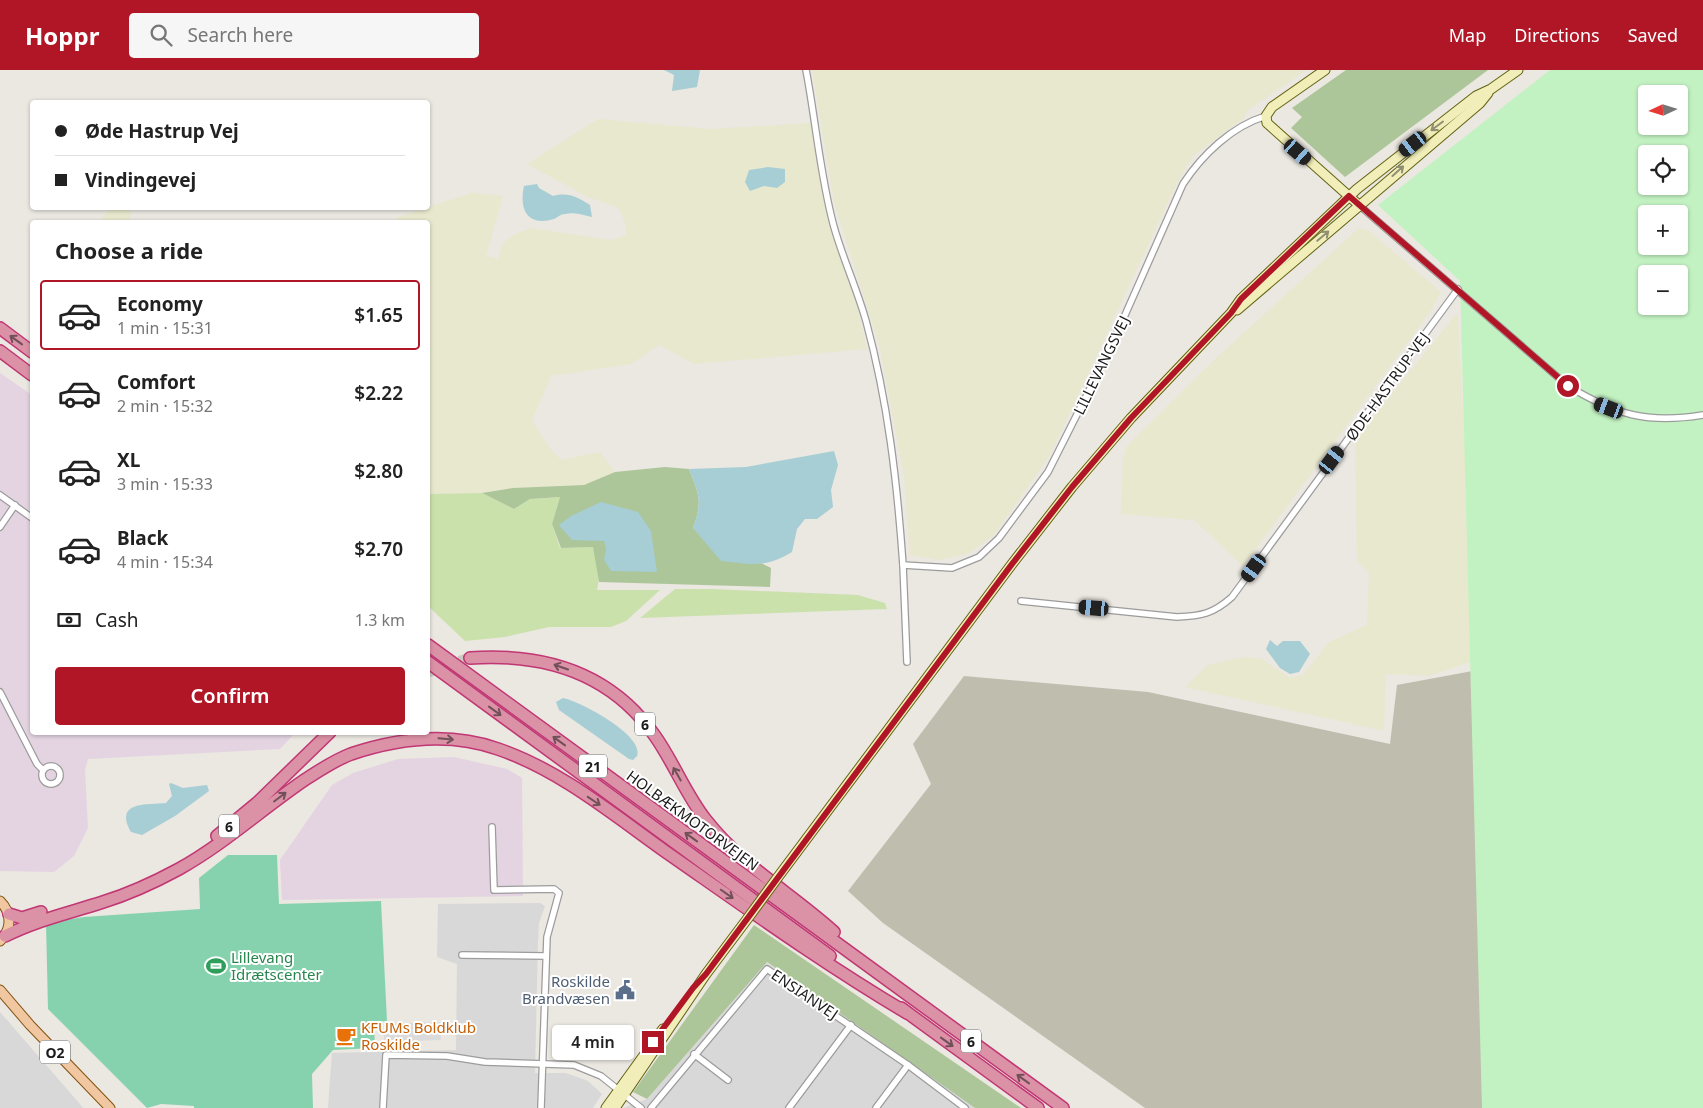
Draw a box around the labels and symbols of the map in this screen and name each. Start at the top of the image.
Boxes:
north arrow [1638,85,1688,135]
one-way arrow [1431,120,1444,131]
car [1396,129,1429,159]
car [1281,136,1314,168]
one-way arrow [1391,166,1404,177]
one-way arrow [1317,231,1330,242]
street label: LILLEVANGSVEJ [1068,312,1134,418]
street label: ØDE-HASTRUP-VEJ [1341,328,1433,444]
one-way arrow [10,335,23,346]
route start [1557,375,1579,397]
car [1592,396,1625,420]
car [1316,444,1347,476]
car [1239,551,1268,585]
car [1078,599,1109,617]
one-way arrow [554,662,570,671]
one-way arrow [488,706,501,717]
road number: 6 [635,712,655,736]
one-way arrow [438,735,454,744]
one-way arrow [552,736,566,746]
road number: 21 [579,754,607,778]
street label: HOLBÆKMOTORVEJEN [623,765,763,875]
one-way arrow [672,767,682,781]
one-way arrow [273,792,287,802]
one-way arrow [587,796,601,806]
road number: 6 [219,814,239,838]
one-way arrow [684,832,698,842]
one-way arrow [720,889,734,899]
place label: Lillevang Idrætscenter [231,947,322,984]
sports icon: Lillevang Idrætscenter [205,955,227,977]
street label: ENSIANVEJ [768,964,842,1024]
place label: Roskilde Brandvæsen [522,971,610,1008]
public building icon: Roskilde Brandvæsen [614,979,636,1001]
place label: KFUMs Boldklub Roskilde [361,1017,476,1054]
callout: 4 min [553,1024,636,1060]
cafe icon: KFUMs Boldklub Roskilde [335,1025,357,1047]
road number: 6 [961,1029,981,1052]
route end [642,1031,664,1053]
one-way arrow [940,1036,953,1047]
road number: O2 [40,1040,70,1064]
one-way arrow [1016,1074,1030,1084]

